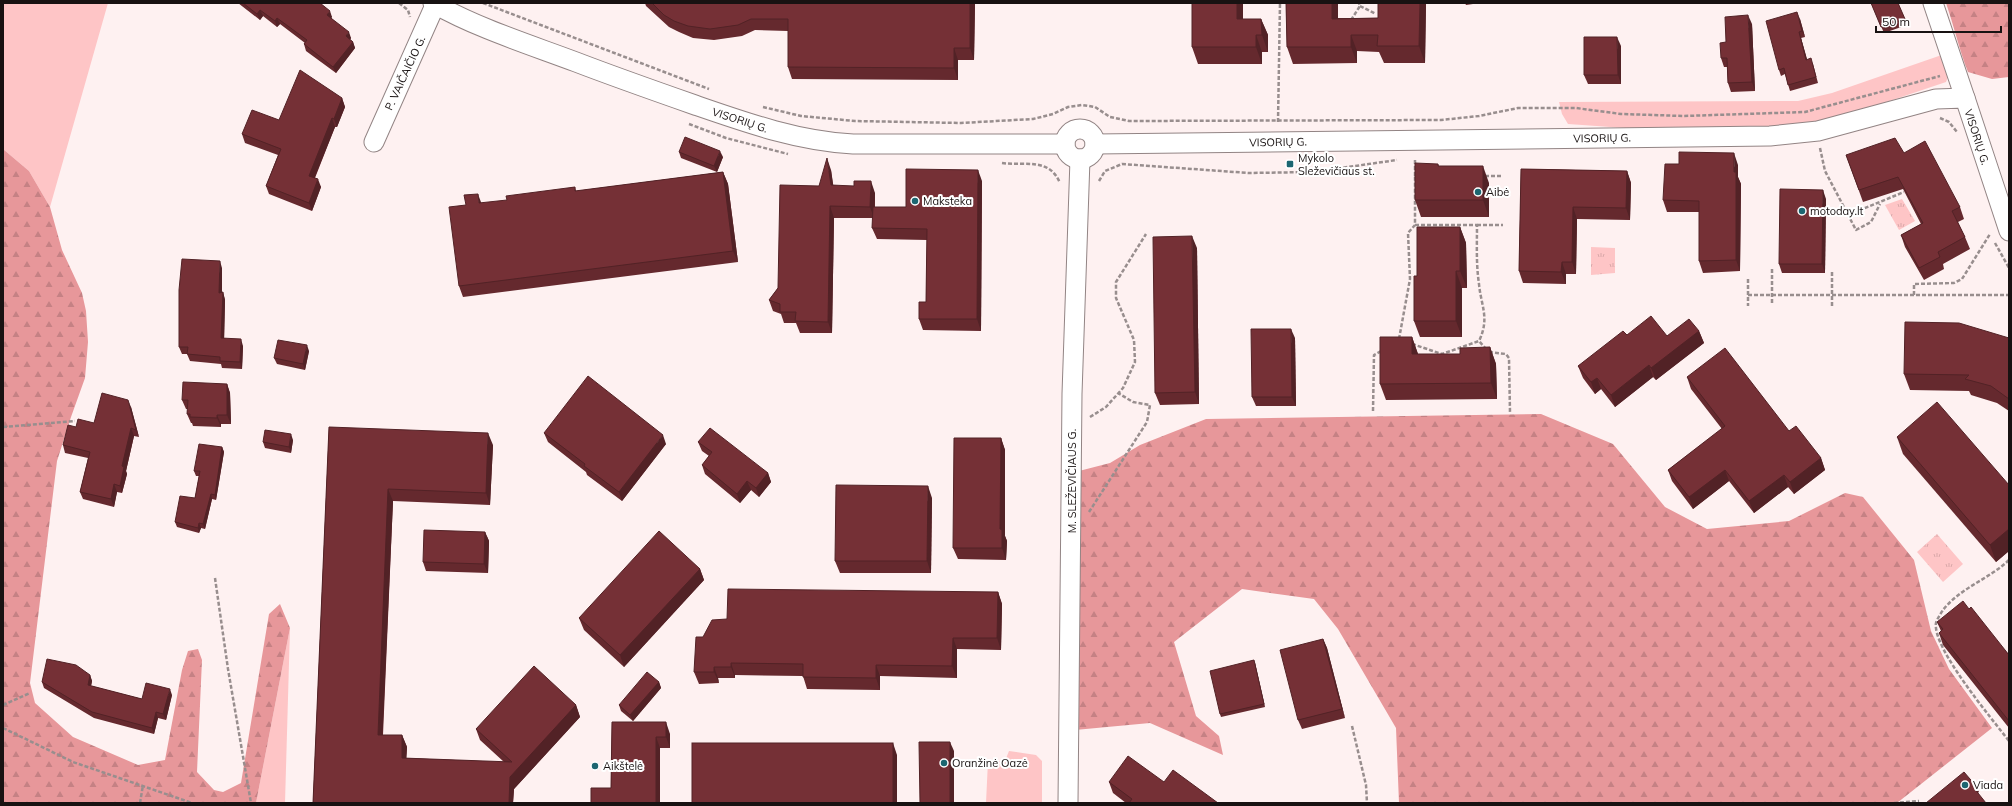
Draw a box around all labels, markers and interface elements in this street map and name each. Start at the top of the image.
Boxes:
scale bar [1876,8,2001,34]
text: 50 m [1882,14,1910,29]
street label: P. VAIČAIČIO G. [382,34,428,112]
street label: VISORIŲ G. [710,104,770,136]
street label: VISORIŲ G. [1961,107,1993,167]
street label: VISORIŲ G. [1573,130,1631,146]
street label: VISORIŲ G. [1249,134,1307,150]
place label: Mykolo Sleževičiaus st. [1298,151,1375,178]
marker: Mykolo Sleževičiaus st. [1285,159,1295,169]
place label: Aibė [1486,185,1509,199]
marker: Aibė [1473,187,1483,197]
place label: Maksteka [923,194,972,208]
marker: Maksteka [910,196,920,206]
place label: motoday.lt [1810,204,1864,218]
marker: motoday.lt [1797,206,1807,216]
street label: M. SLEŽEVIČIAUS G. [1065,429,1079,533]
place label: Oranžinė Oazė [952,756,1028,770]
marker: Oranžinė Oazė [939,758,949,768]
place label: Aikštelė [603,759,643,773]
marker: Aikštelė [590,761,600,771]
place label: Viada [1973,778,2003,792]
marker: Viada [1960,780,1970,790]

